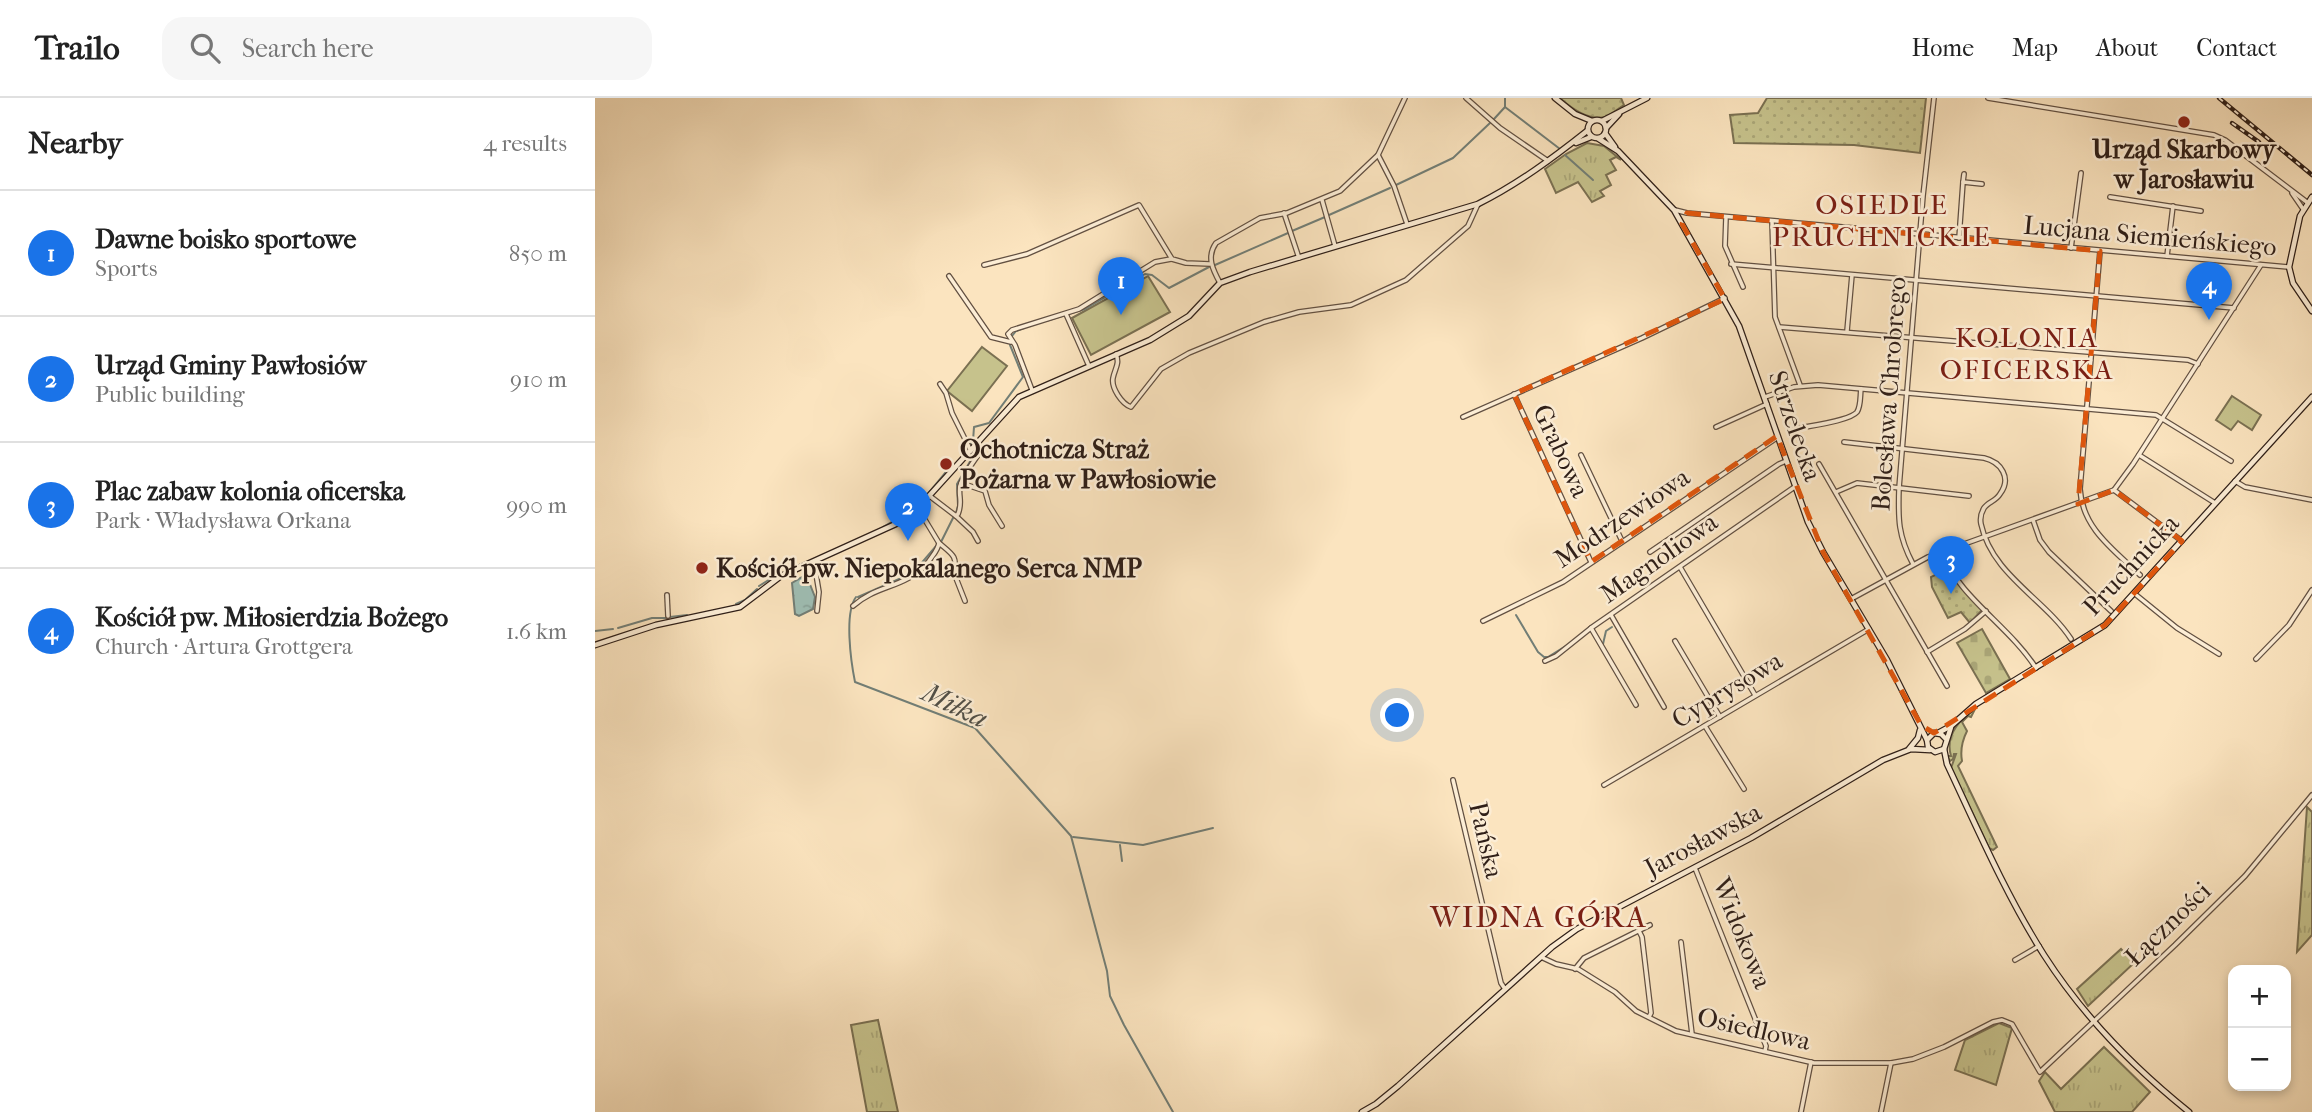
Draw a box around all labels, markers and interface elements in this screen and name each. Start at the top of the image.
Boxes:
search box [162,17,652,80]
text: Trailo [35,29,120,68]
icon: search [186,29,224,67]
text: Search here [242,33,374,64]
text: Home [1912,34,1974,62]
text: Map [2012,34,2058,62]
text: About [2096,34,2158,62]
text: Contact [2196,34,2277,62]
marker: Urząd Skarbowy w Jarosławiu [2176,114,2192,130]
text: Nearby [28,126,123,161]
text: 4 results [483,130,567,157]
place label: Urząd Skarbowy w Jarosławiu [2091,134,2278,195]
district label: OSIEDLE PRUCHNICKIE [1772,188,1992,253]
street label: Lucjana Siemieńskiego [2022,209,2278,263]
text: Dawne boisko sportowe [95,224,356,255]
text: 1 [47,240,55,267]
text: 850 m [509,240,567,267]
text: Sports [95,255,157,282]
pin: 1 [1098,257,1144,315]
pin: 4 [2186,262,2232,320]
street label: Bolesława Chrobrego [1865,276,1913,512]
district label: KOLONIA OFICERSKA [1940,321,2114,386]
text: Urząd Gminy Pawłosiów [95,350,366,381]
text: 2 [45,366,57,393]
text: 910 m [510,366,567,393]
street label: Strzelecka [1762,367,1829,486]
text: Public building [95,381,245,408]
street label: Grabowa [1526,400,1596,503]
place label: Ochotnicza Straż Pożarna w Pawłosiowie [960,434,1216,495]
marker: Ochotnicza Straż Pożarna w Pawłosiowie [938,456,954,472]
street label: Modrzewiowa [1548,461,1696,575]
text: Plac zabaw kolonia oficerska [95,476,405,507]
pin: 2 [885,483,931,541]
text: 3 [46,492,56,519]
text: 990 m [506,492,567,519]
street label: Magnoliowa [1594,506,1724,610]
text: Park · Władysława Orkana [95,507,351,534]
street label: Pruchnicka [2076,507,2186,622]
pin: 3 [1928,536,1974,594]
place label: Kościół pw. Niepokalanego Serca NMP [716,553,1142,584]
marker: Kościół pw. Niepokalanego Serca NMP [694,560,710,576]
text: Kościół pw. Miłosierdzia Bożego [95,602,448,633]
text: 4 [44,618,58,645]
text: 1.6 km [506,618,567,645]
text: Church · Artura Grottgera [95,633,353,660]
street label: Cyprysowa [1666,644,1789,735]
water label: Miłka [915,674,993,735]
your location [1380,698,1414,732]
street label: Jarosławska [1638,796,1768,885]
street label: Pańska [1462,799,1510,882]
street label: Widokowa [1705,872,1779,994]
street label: Łączności [2119,875,2218,973]
district label: WIDNA GÓRA [1429,900,1648,935]
map controls [2228,965,2291,1091]
button: + [2228,965,2291,1028]
street label: Osiedlowa [1694,1001,1815,1057]
button: − [2228,1028,2291,1091]

